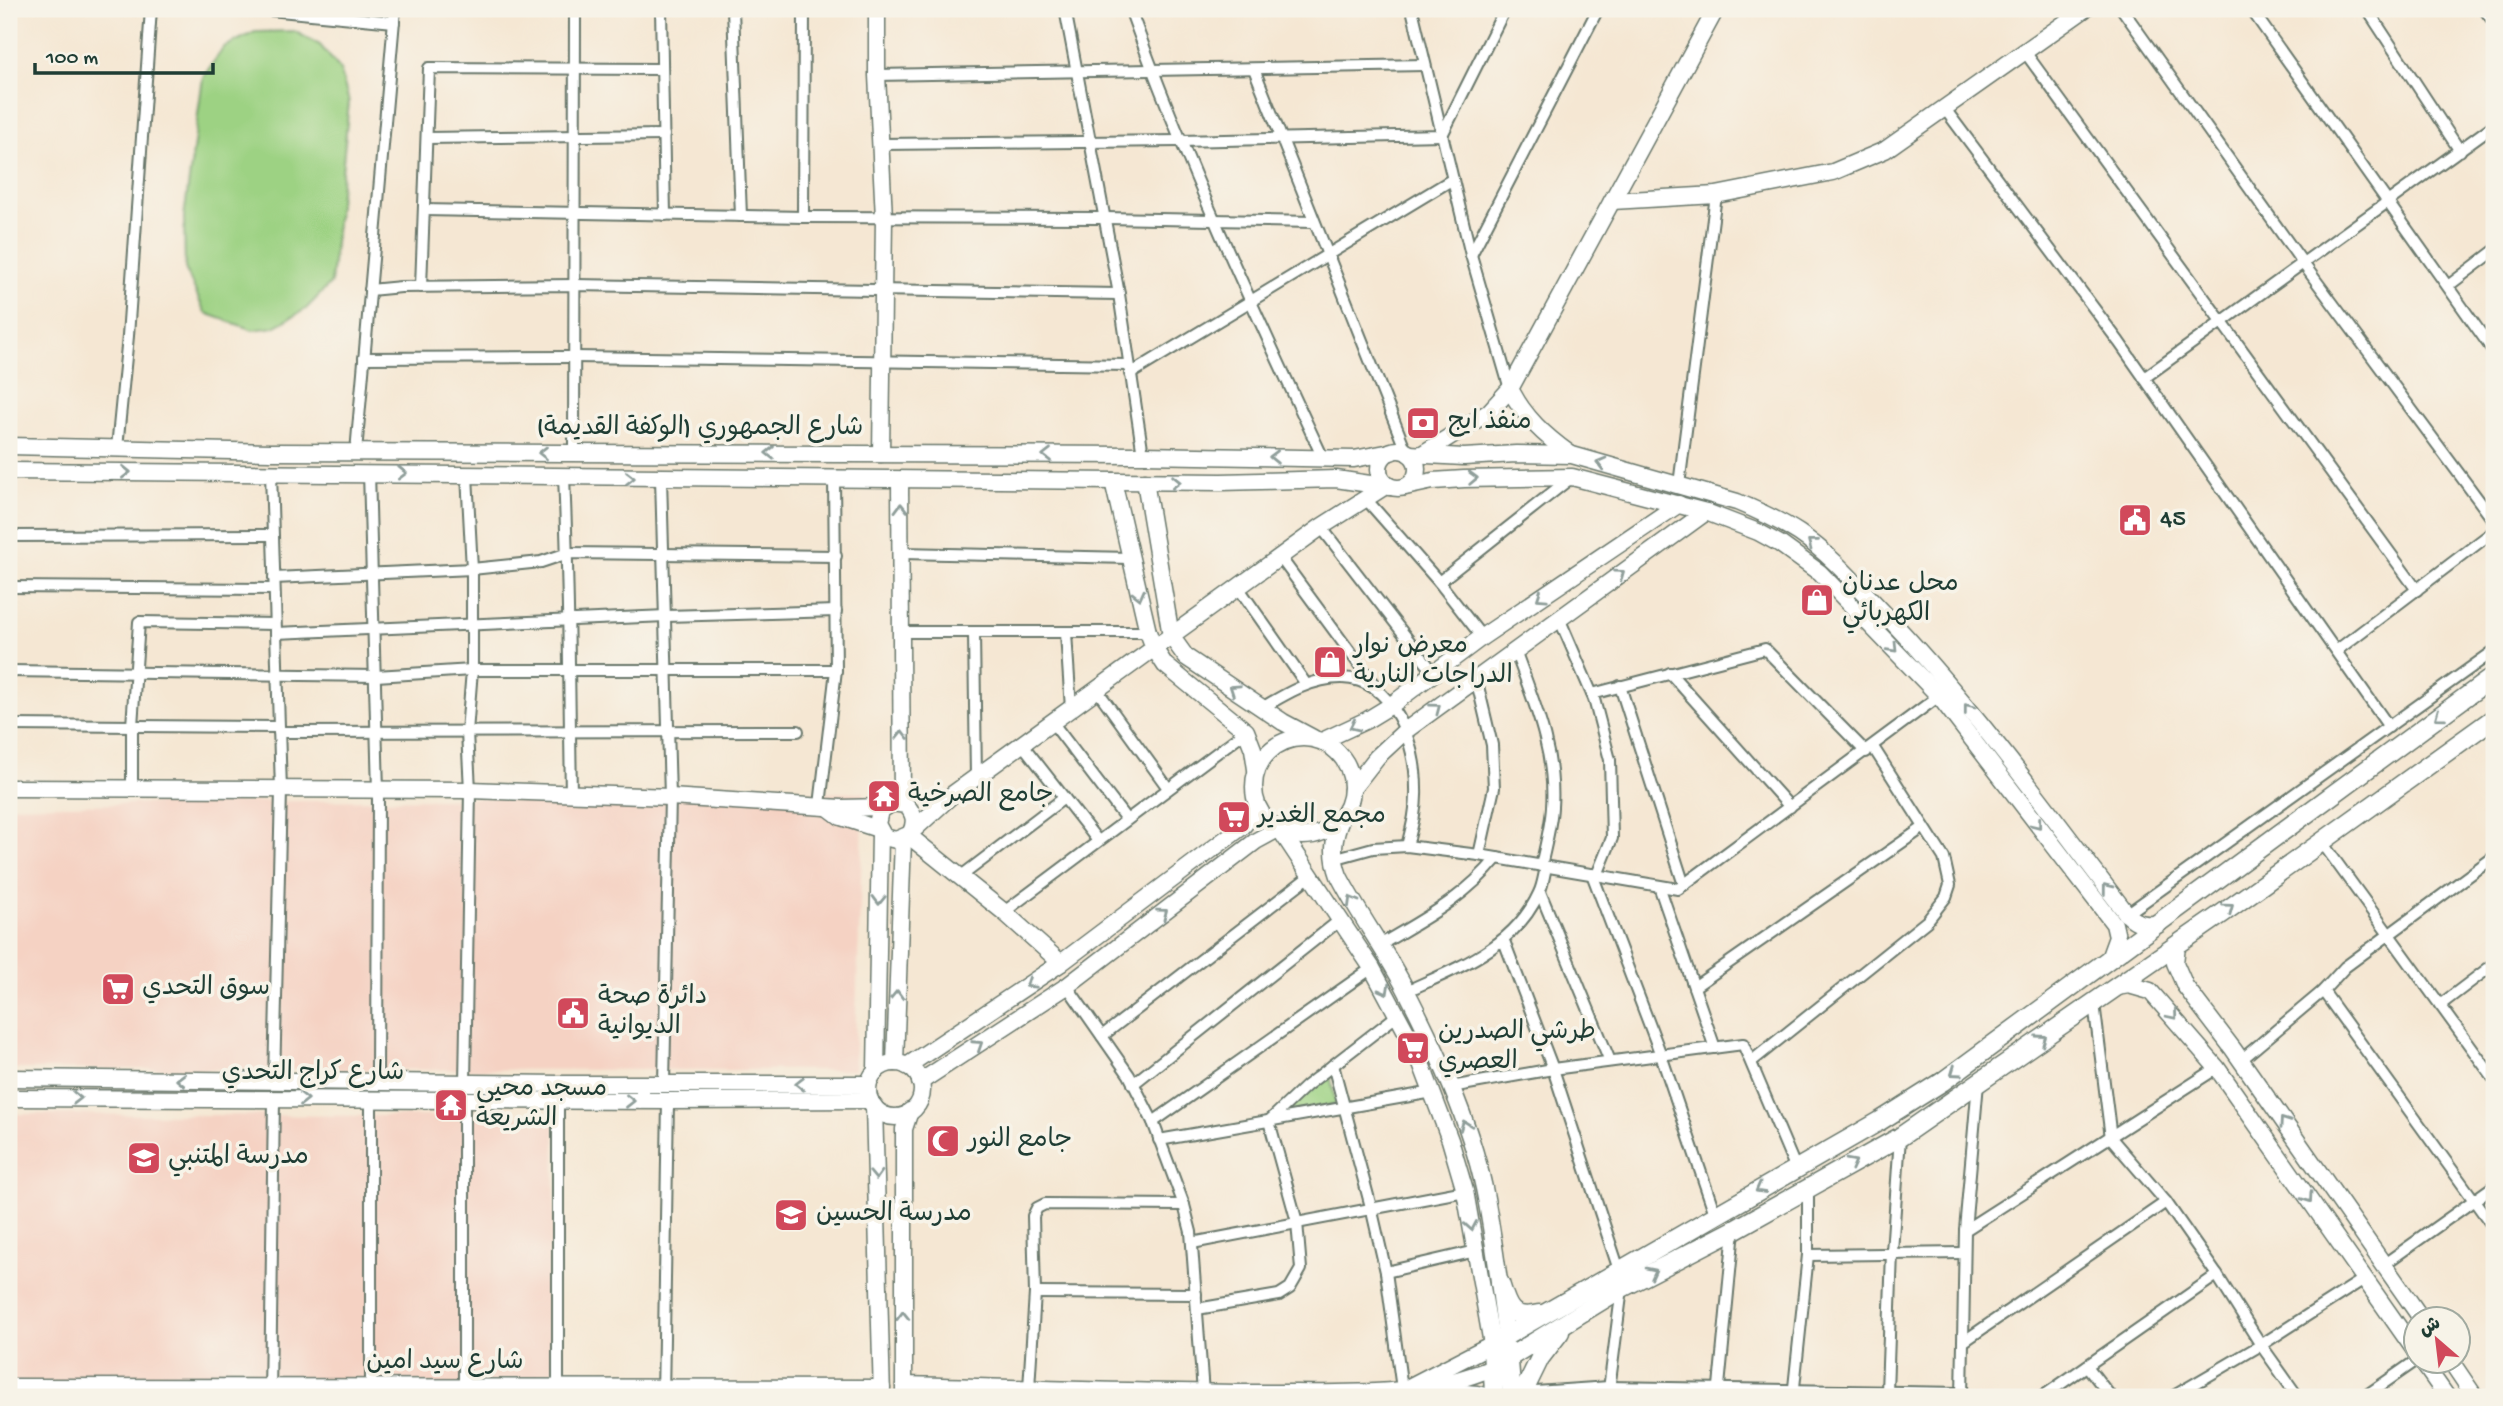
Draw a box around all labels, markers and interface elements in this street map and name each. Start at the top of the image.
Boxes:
scale bar [35,32,214,76]
text: 100 m [45,47,98,72]
bank icon: منفذ ايج [1404,404,1442,442]
place label: منفذ ايج [1448,408,1532,439]
street label: شارع الجمهوري (الوكفة القديمة) [537,414,863,445]
one-way arrow [537,445,548,461]
one-way arrow [765,445,775,461]
one-way arrow [1041,447,1052,463]
one-way arrow [1269,449,1279,465]
one-way arrow [1595,457,1607,472]
one-way arrow [121,464,132,480]
one-way arrow [398,465,408,481]
one-way arrow [625,470,636,486]
one-way arrow [1468,471,1479,486]
one-way arrow [1171,474,1182,489]
public building icon: 45 [2116,501,2154,539]
one-way arrow [893,502,908,513]
place label: 45 [2160,505,2186,536]
one-way arrow [1808,539,1820,552]
one-way arrow [1612,570,1624,582]
place label: محل عدنان الكهربائي [1842,570,1959,634]
shop icon: محل عدنان الكهربائي [1798,581,1836,619]
one-way arrow [1131,589,1145,601]
one-way arrow [1536,589,1549,602]
place label: معرض نوار الدراجات النارية [1352,632,1513,693]
one-way arrow [1884,640,1897,653]
shop icon: معرض نوار الدراجات النارية [1311,643,1349,681]
one-way arrow [1229,685,1242,697]
one-way arrow [1428,704,1441,716]
one-way arrow [1964,704,1977,716]
one-way arrow [2434,708,2447,720]
one-way arrow [1349,718,1361,732]
one-way arrow [894,730,910,740]
temple icon: جامع الصرخية [865,777,903,815]
place label: جامع الصرخية [908,781,1054,812]
supermarket icon: مجمع الغدير [1215,798,1253,836]
place label: مجمع الغدير [1256,802,1386,833]
one-way arrow [2028,816,2041,829]
one-way arrow [2103,884,2116,896]
one-way arrow [871,895,886,906]
one-way arrow [1347,895,1360,908]
one-way arrow [2221,904,2234,917]
one-way arrow [1155,908,1168,921]
supermarket icon: سوق التحدي [99,970,137,1008]
place label: سوق التحدي [142,974,270,1005]
one-way arrow [1025,976,1038,988]
place label: دائرة صحة الديوانية [598,983,707,1044]
one-way arrow [1377,983,1390,995]
one-way arrow [890,989,905,1000]
public building icon: دائرة صحة الديوانية [554,994,592,1032]
one-way arrow [2165,1007,2177,1020]
place label: طرشي الصدرين العصري [1438,1018,1596,1079]
supermarket icon: طرشي الصدرين العصري [1394,1029,1432,1067]
one-way arrow [2035,1034,2048,1047]
one-way arrow [970,1040,983,1053]
street label: شارع كراج التحدي [222,1059,404,1090]
one-way arrow [1950,1064,1963,1076]
one-way arrow [175,1072,185,1088]
place label: مسجد محيي الشريعة [476,1075,607,1136]
one-way arrow [794,1076,805,1092]
temple icon: مسجد محيي الشريعة [432,1086,470,1124]
one-way arrow [72,1090,83,1106]
one-way arrow [300,1091,310,1107]
one-way arrow [625,1093,636,1109]
one-way arrow [2280,1117,2292,1130]
one-way arrow [1459,1120,1473,1132]
mosque icon: جامع النور [924,1122,962,1160]
place label: جامع النور [966,1126,1072,1157]
school or university icon: مدرسة المتنبي [125,1139,163,1177]
place label: مدرسة المتنبي [168,1143,309,1177]
one-way arrow [1845,1158,1857,1171]
one-way arrow [868,1169,883,1180]
one-way arrow [1755,1181,1768,1194]
one-way arrow [2300,1190,2312,1203]
school or university icon: مدرسة الحسين [772,1196,810,1234]
place label: مدرسة الحسين [816,1200,972,1231]
one-way arrow [1463,1220,1478,1231]
one-way arrow [1645,1266,1657,1280]
north arrow [2402,1304,2472,1374]
one-way arrow [896,1311,911,1322]
text: ش [2416,1313,2445,1343]
street label: شارع سيد امين [366,1348,524,1379]

